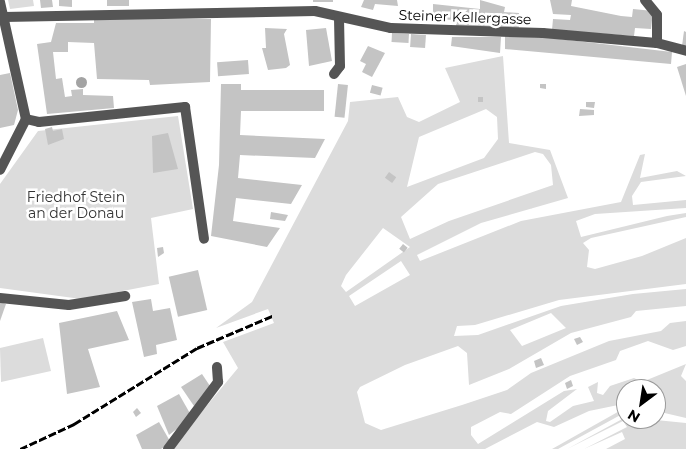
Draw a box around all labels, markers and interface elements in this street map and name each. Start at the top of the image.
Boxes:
street label: Steiner Kellergasse [398,6,532,28]
park label: Friedhof Stein an der Donau [27,189,125,222]
north arrow [616,379,666,429]
text: N [624,405,643,427]

